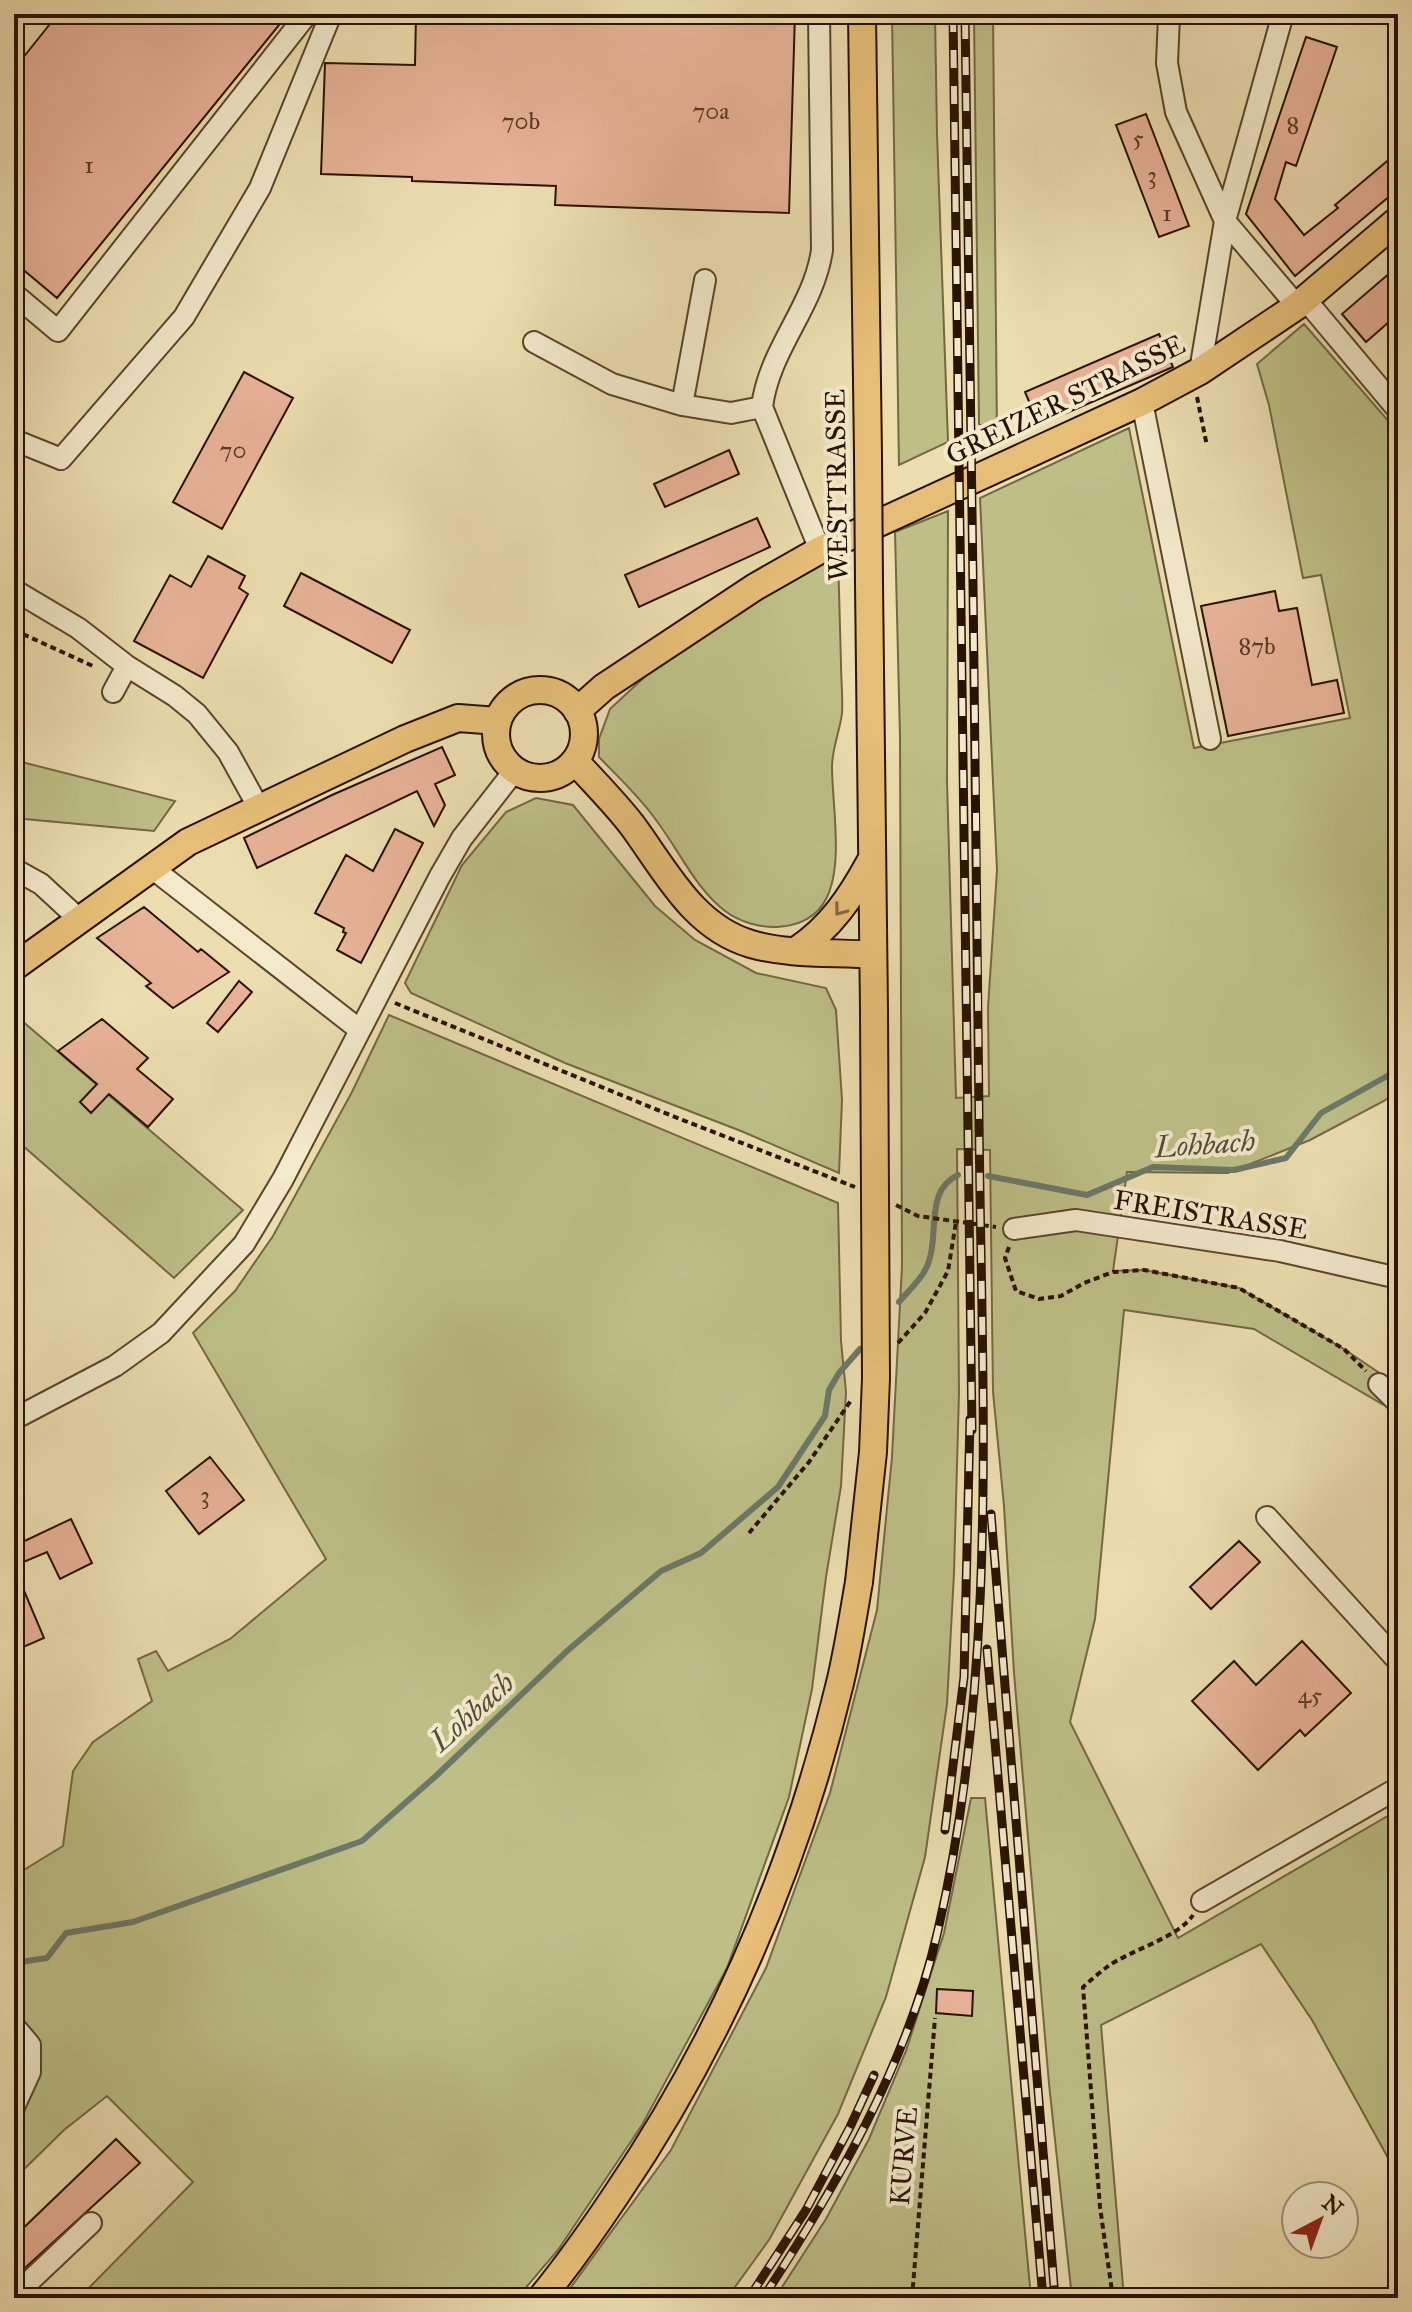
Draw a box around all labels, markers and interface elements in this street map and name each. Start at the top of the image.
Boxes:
house number: 70a [693,96,730,126]
house number: 70b [502,106,540,136]
house number: 8 [1287,110,1299,140]
house number: 5 [1132,123,1144,153]
house number: 1 [84,150,94,180]
house number: 3 [1147,160,1157,190]
house number: 1 [1162,198,1172,228]
street label: GREIZER STRASSE [940,326,1190,473]
street label: WESTTRASSE [817,389,856,581]
house number: 70 [220,435,246,465]
house number: 87b [1238,631,1276,661]
one-way arrow [835,901,850,916]
water label: Lohbach [1152,1123,1257,1166]
street label: FREISTRASSE [1111,1182,1311,1247]
house number: 3 [200,1480,210,1510]
water label: Lohbach [421,1665,522,1760]
house number: 45 [1298,1680,1322,1710]
street label: KURVE [882,2105,925,2207]
north arrow [1280,2180,1360,2260]
text: N [1317,2189,1349,2222]

